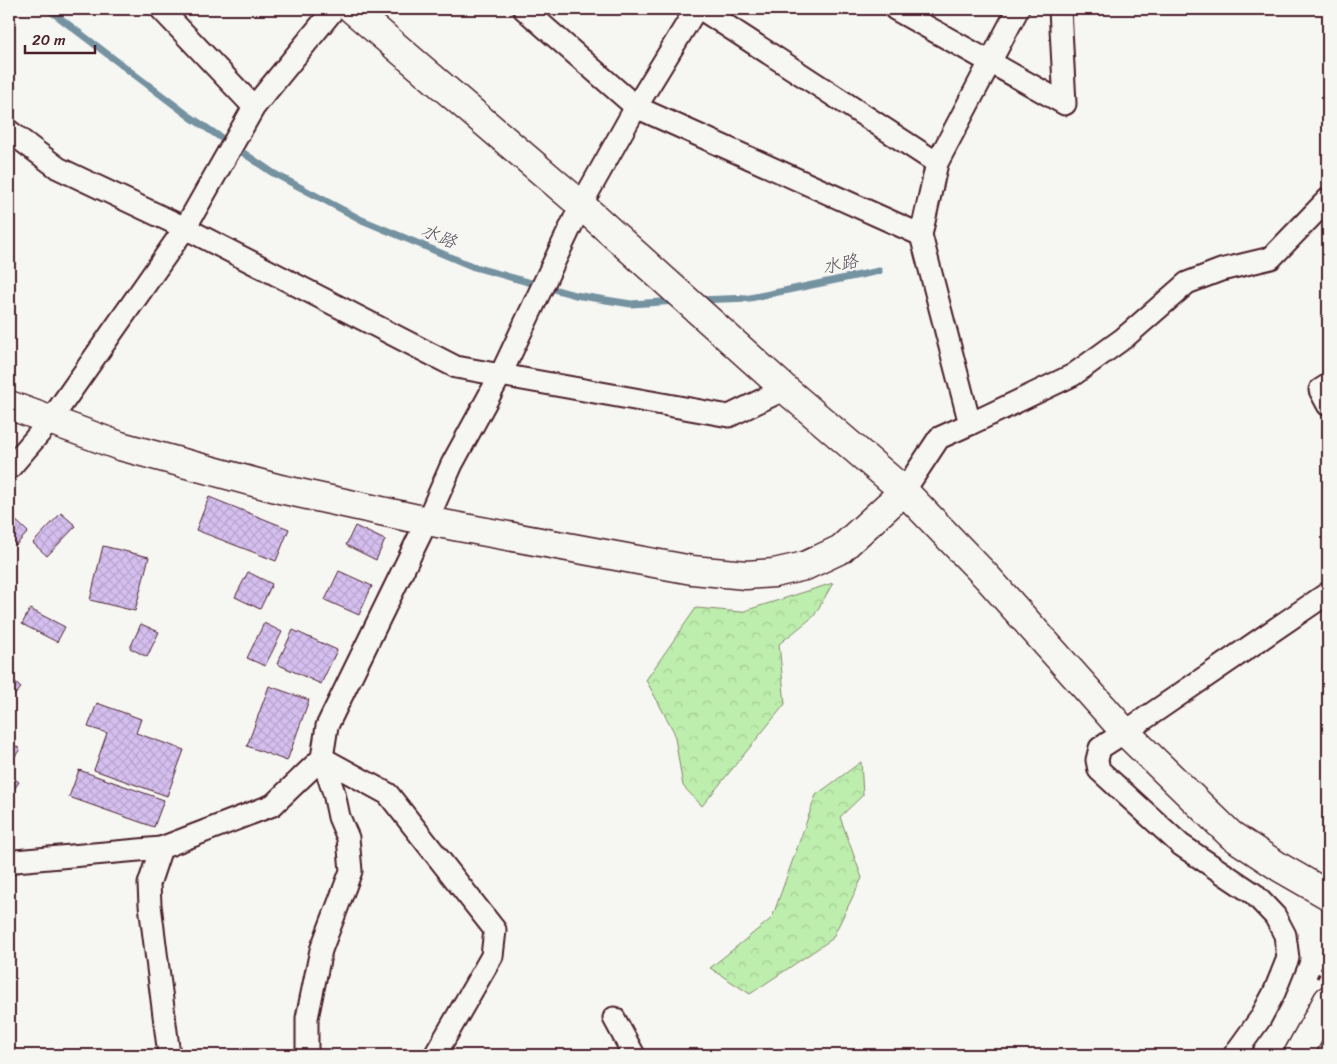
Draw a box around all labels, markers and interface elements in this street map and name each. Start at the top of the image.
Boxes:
scale bar [25,22,95,54]
text: 20 m [32,27,66,53]
water label: 水路 [416,214,463,258]
water label: 水路 [819,244,862,283]

